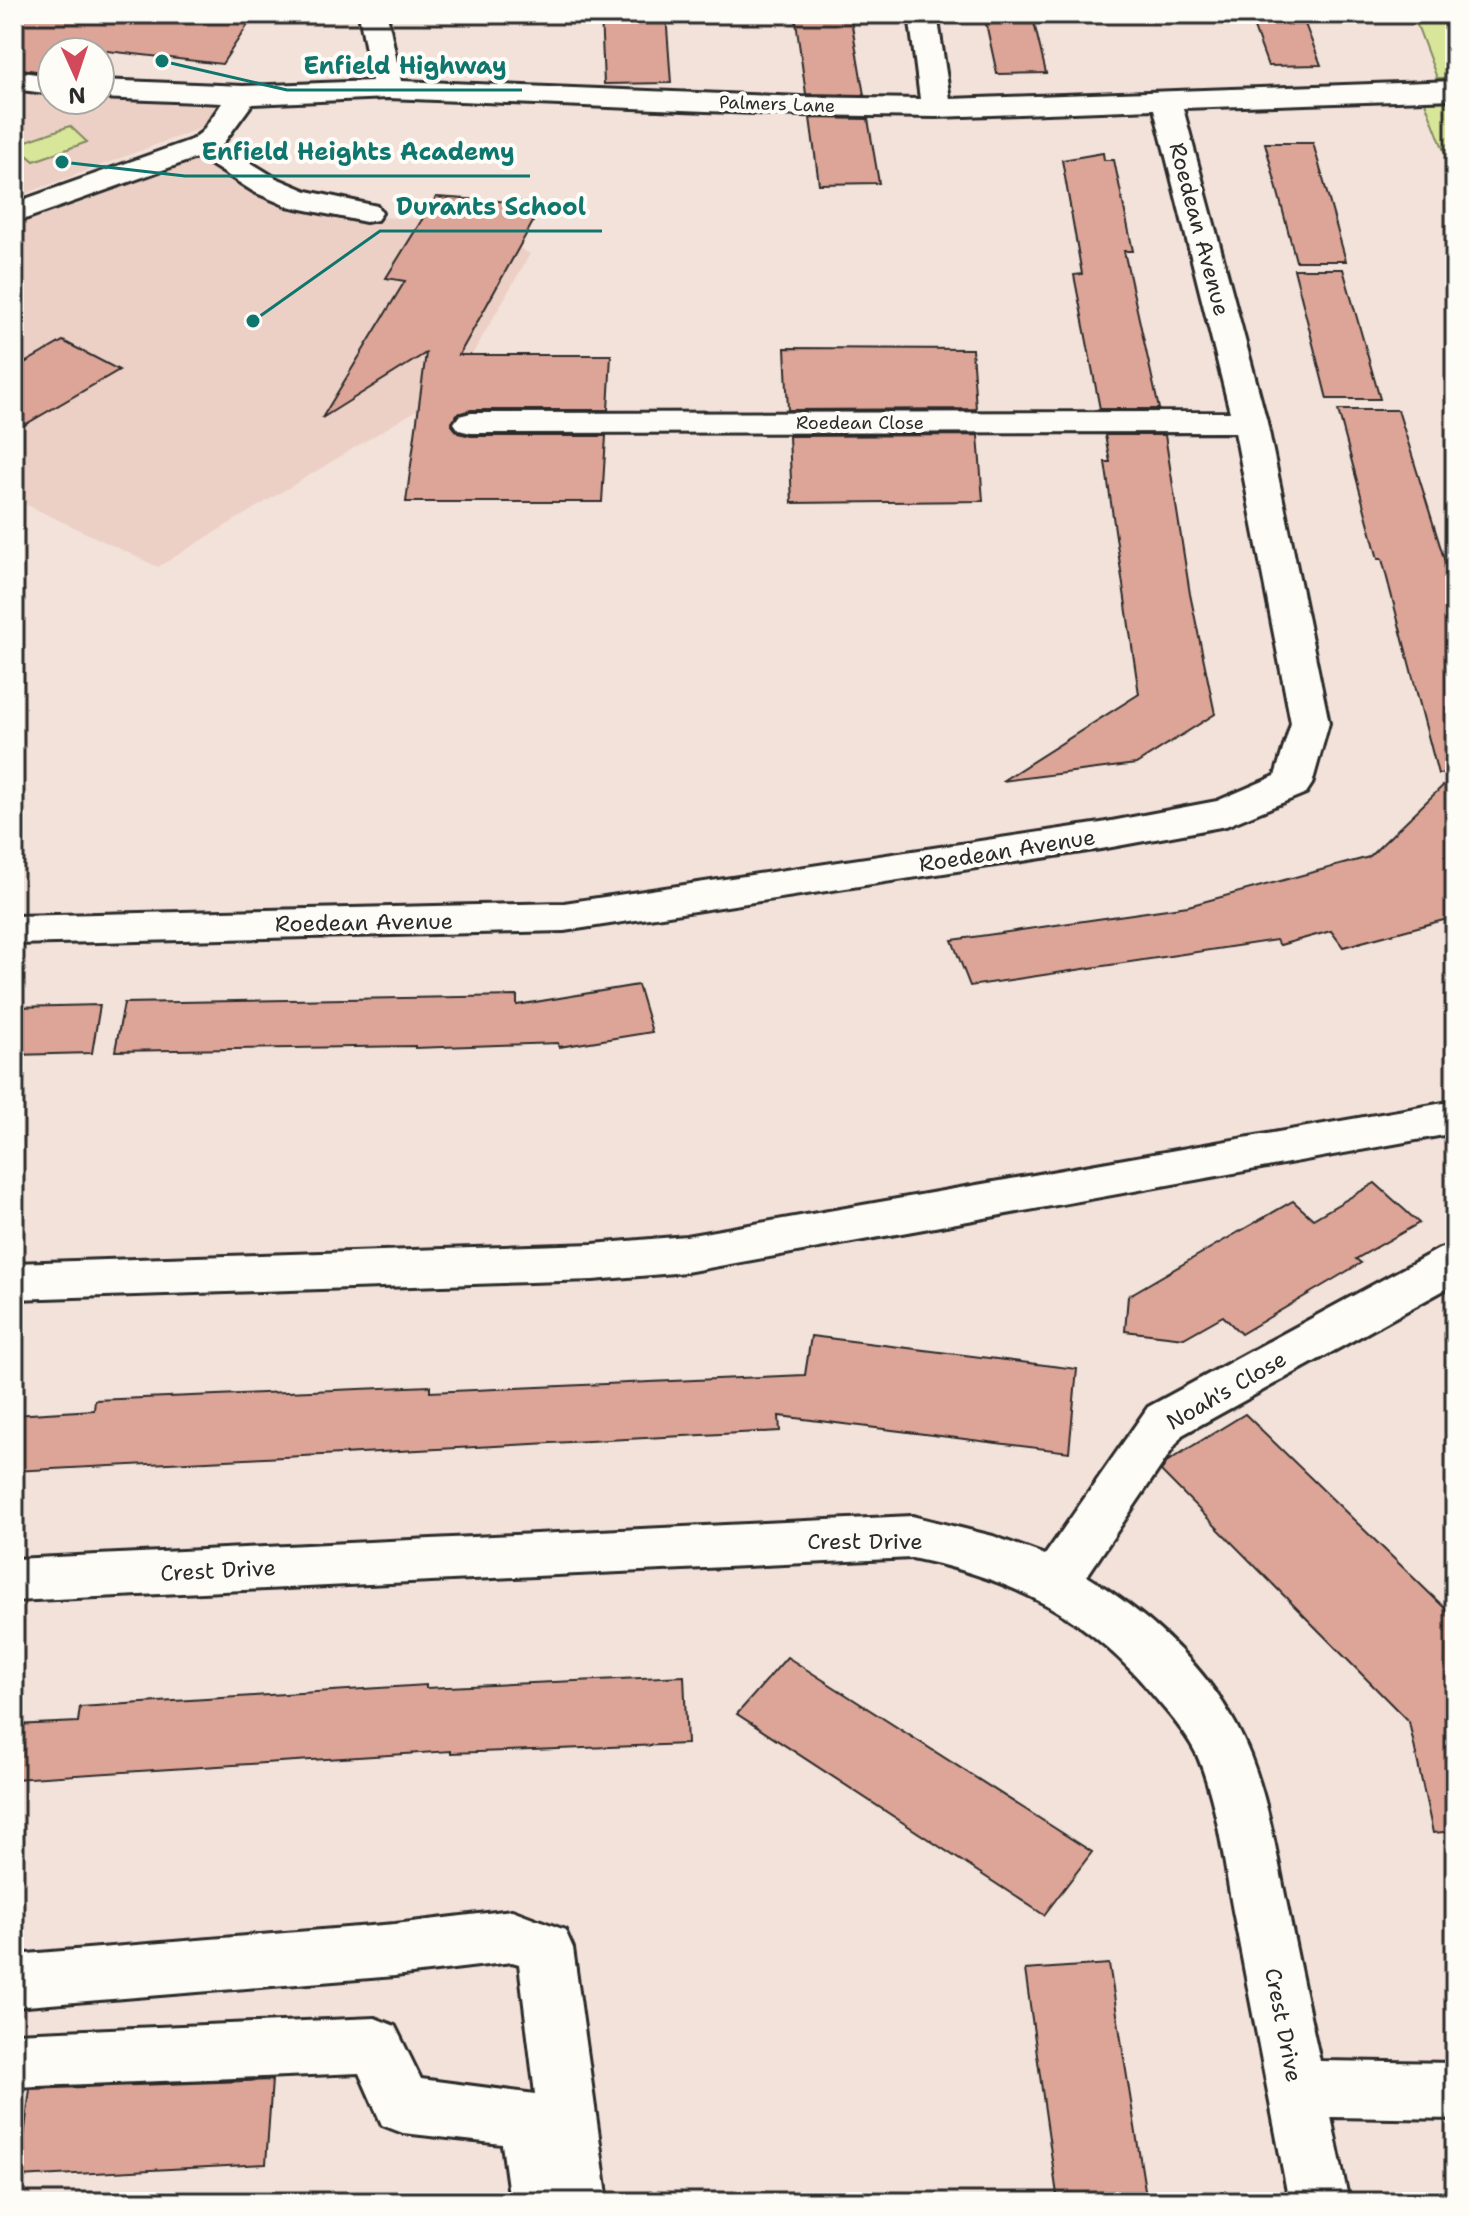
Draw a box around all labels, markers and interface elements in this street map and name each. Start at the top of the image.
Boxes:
north arrow [36,36,116,116]
callout: Enfield Highway [287,42,522,90]
text: Enfield Highway [303,50,507,82]
text: N [68,81,86,110]
street label: Palmers Lane [719,90,835,118]
callout: Enfield Heights Academy [185,128,530,176]
text: Enfield Heights Academy [201,136,515,168]
street label: Roedean Avenue [1162,139,1237,319]
callout: Durants School [380,183,602,231]
text: Durants School [396,191,586,223]
street label: Roedean Close [796,411,924,435]
street label: Roedean Avenue [917,822,1097,879]
street label: Roedean Avenue [275,906,453,939]
street label: Noah's Close [1161,1344,1292,1437]
street label: Crest Drive [807,1527,923,1556]
street label: Crest Drive [160,1553,277,1588]
street label: Crest Drive [1258,1966,1309,2085]

